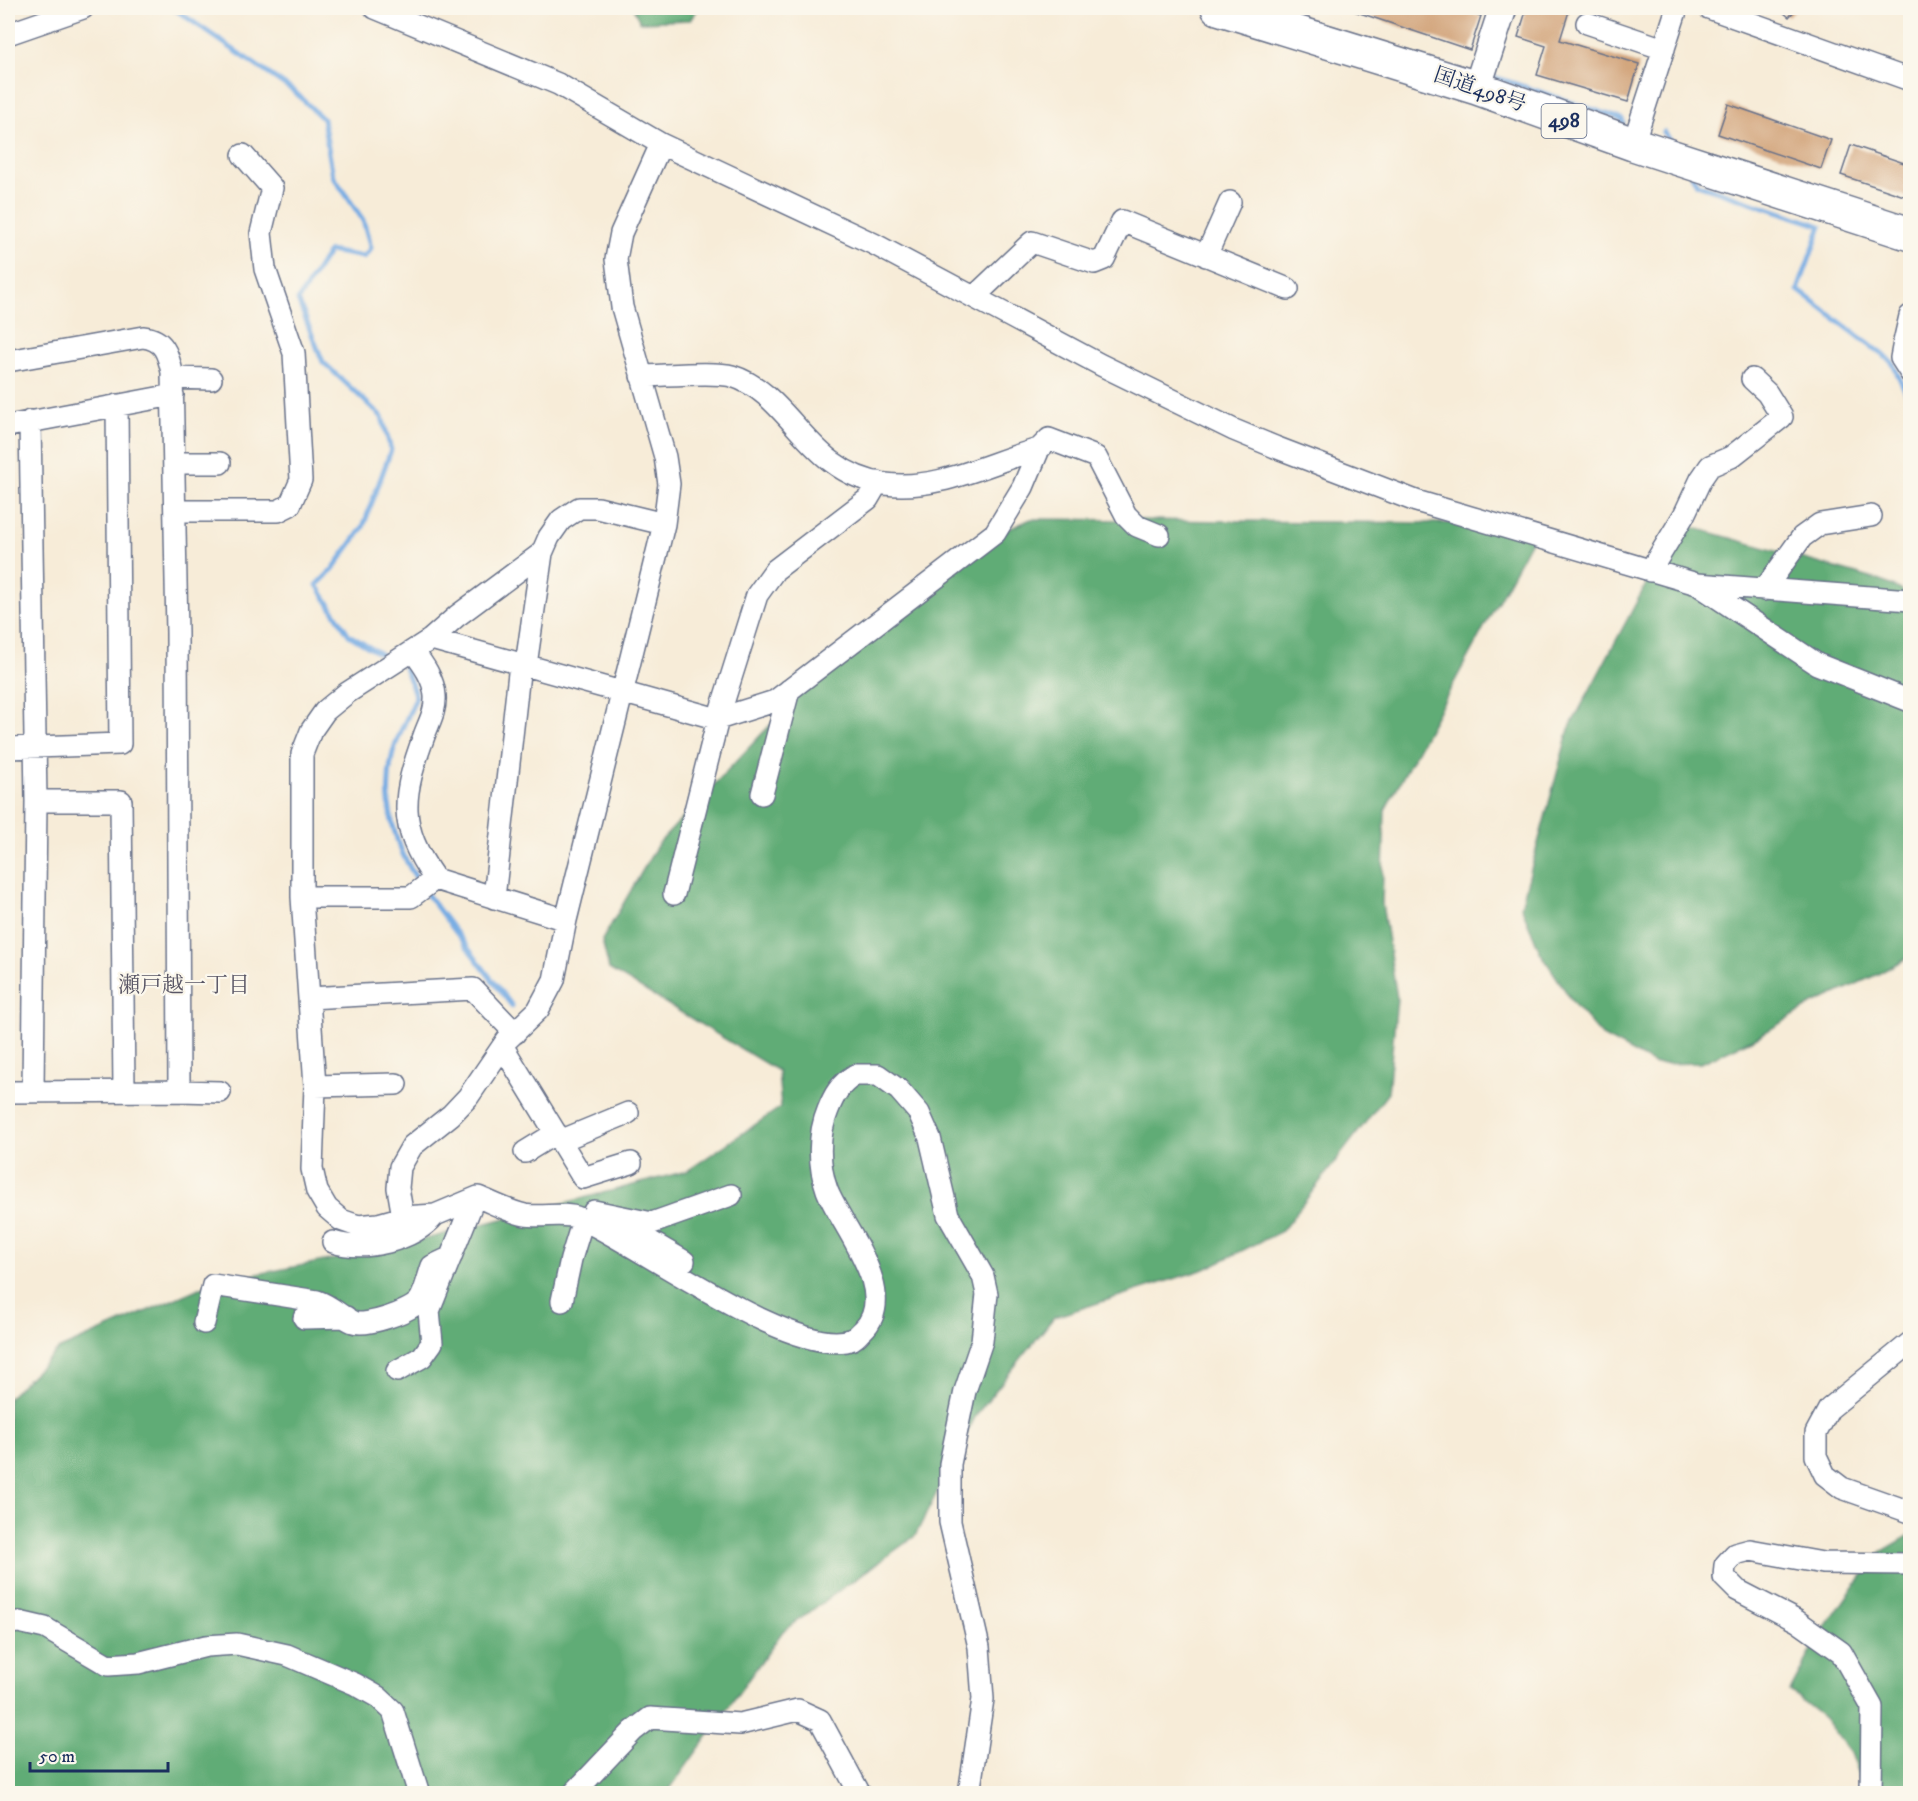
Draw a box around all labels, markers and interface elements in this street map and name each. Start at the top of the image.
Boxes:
street label: 国道498号 [1430,62,1530,118]
road number: 498 [1542,104,1586,138]
district label: 瀬戸越一丁目 [118,972,250,999]
scale bar [30,1735,168,1773]
text: 50 m [39,1746,75,1768]

